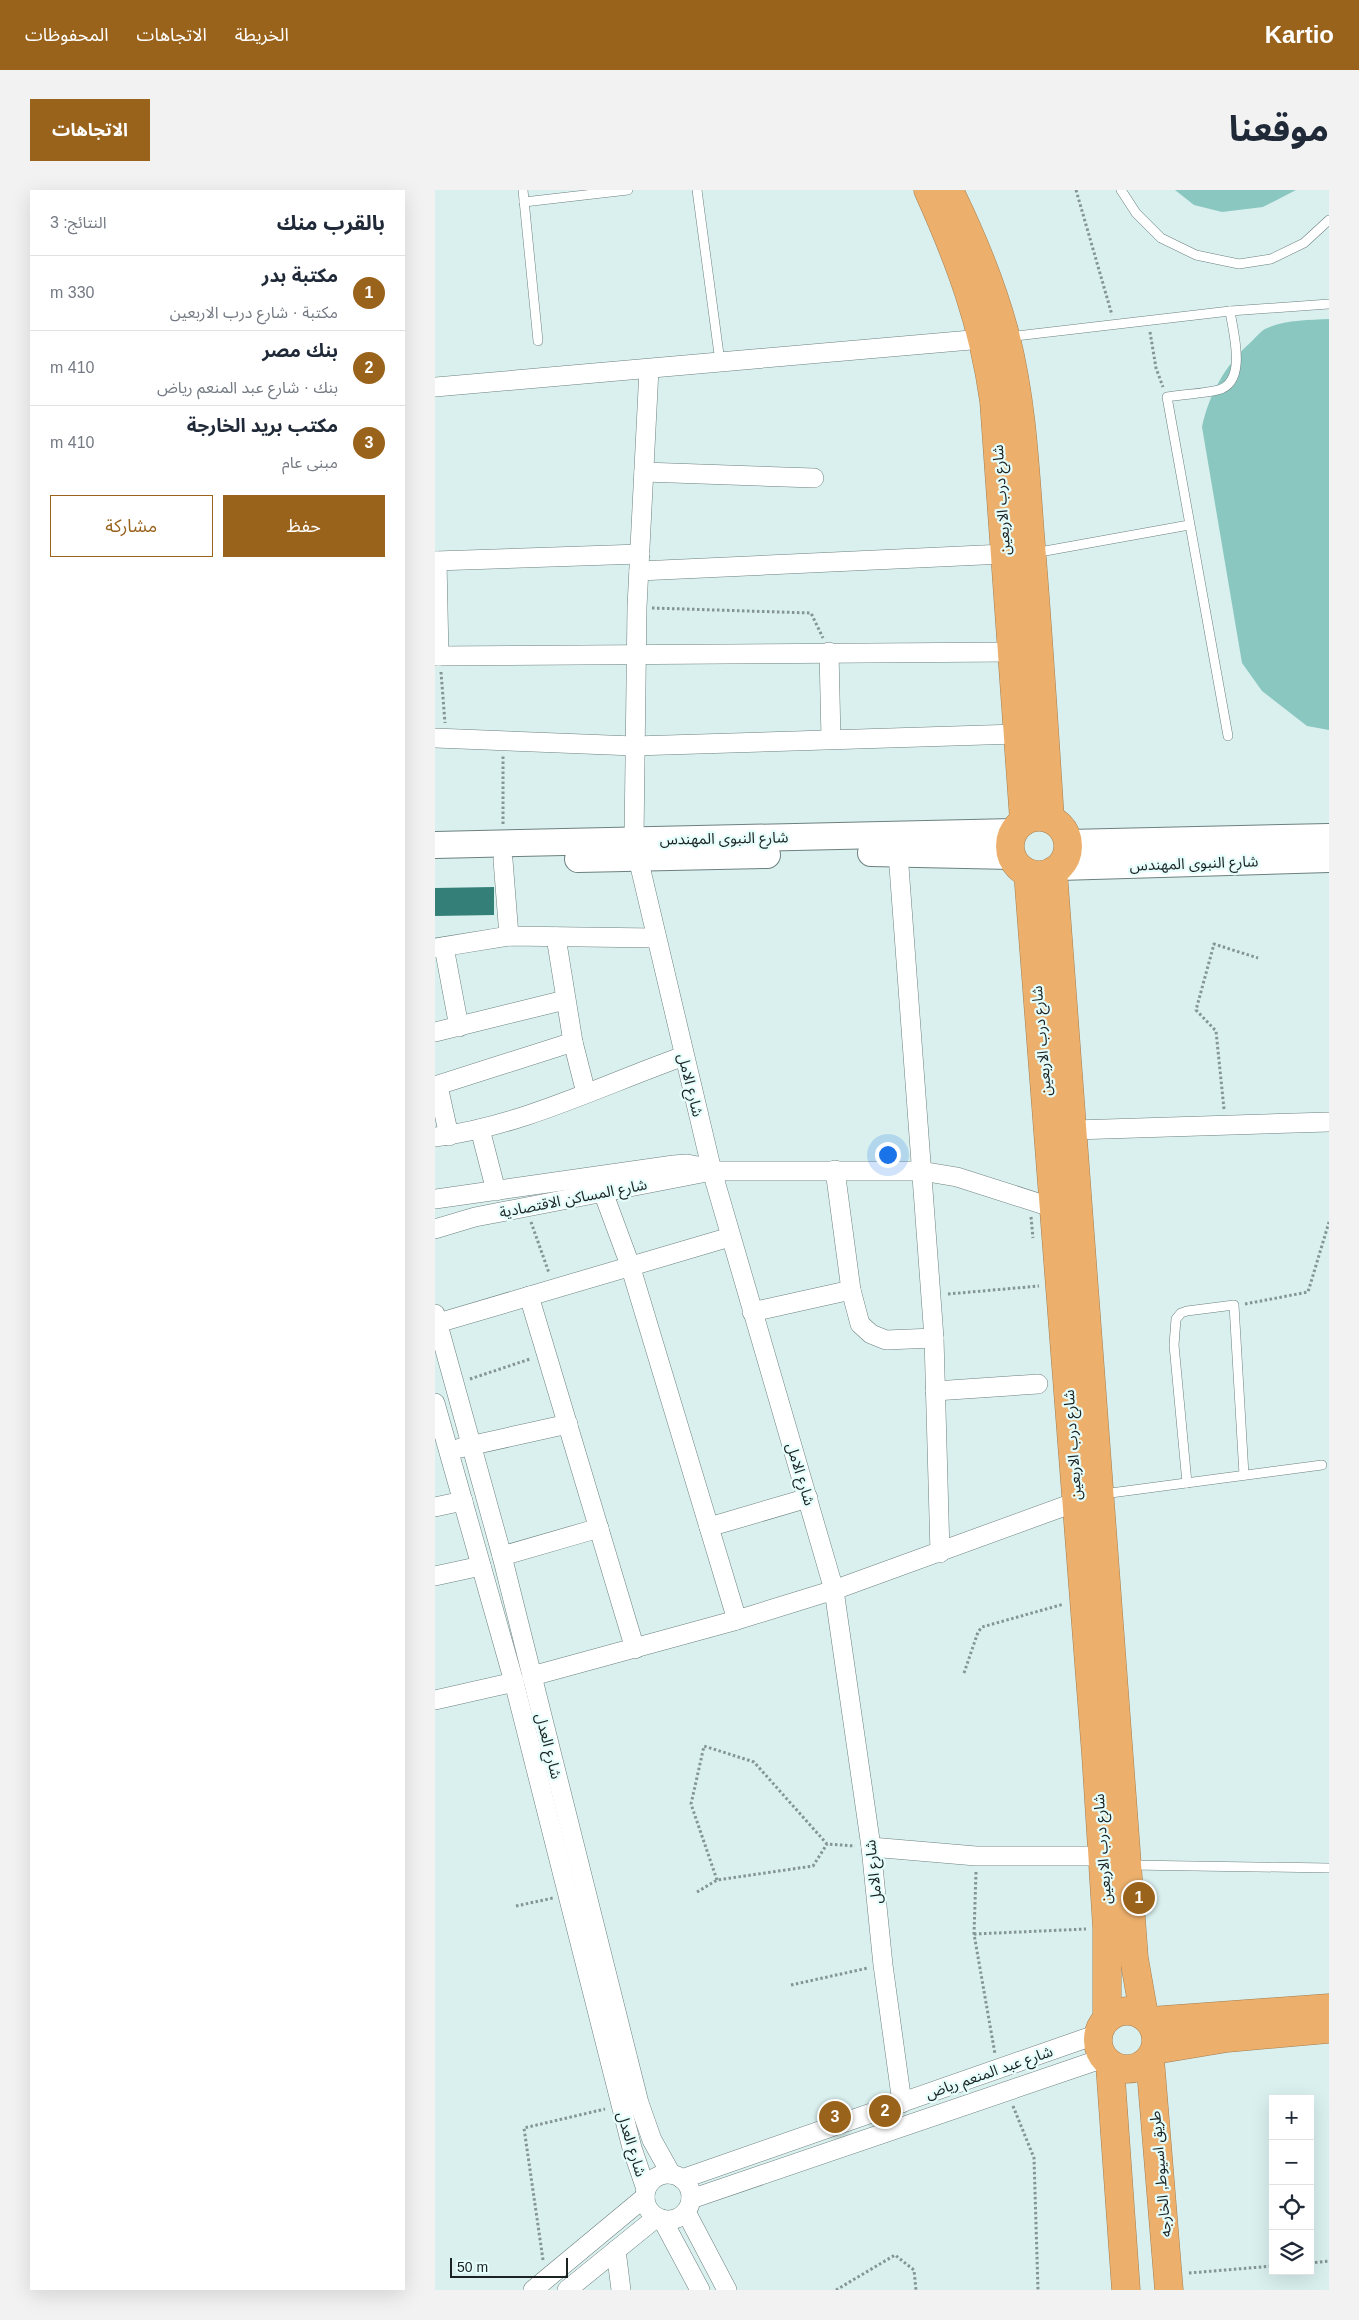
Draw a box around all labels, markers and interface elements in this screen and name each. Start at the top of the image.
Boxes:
text: Kartio [1265,21,1334,48]
text: المحفوظات [25,25,109,45]
text: الاتجاهات [137,25,207,45]
text: الخريطة [235,25,289,45]
button: الاتجاهات [30,99,150,161]
text: موقعنا [1229,109,1329,148]
text: بالقرب منك [277,211,385,234]
text: النتائج: 3 [50,214,107,231]
text: مكتبة بدر [262,265,338,286]
text: 330 m [50,284,94,301]
text: 1 [365,284,373,301]
text: مكتبة · شارع درب الاربعين [170,304,338,321]
text: بنك مصر [262,340,338,361]
text: 410 m [50,359,94,376]
text: 2 [365,359,373,376]
text: بنك · شارع عبد المنعم رياض [157,379,338,396]
text: مكتب بريد الخارجة [187,415,338,436]
text: 410 m [50,434,94,451]
text: 3 [365,434,373,451]
street label: شارع درب الاربعين [989,444,1017,556]
text: مبنى عام [282,454,338,471]
button: مشاركة [50,495,213,557]
button: حفظ [223,495,385,557]
street label: شارع النبوى المهندس [659,828,789,852]
street label: شارع النبوى المهندس [1129,852,1259,878]
street label: شارع درب الاربعين [1028,984,1058,1097]
street label: شارع الامل [671,1052,707,1120]
your location [875,1142,901,1168]
street label: شارع المساكن الاقتصادية [498,1175,649,1225]
street label: شارع درب الاربعين [1060,1389,1088,1501]
street label: شارع الامل [780,1441,819,1509]
street label: شارع العدل [529,1711,565,1782]
street label: شارع درب الاربعين [1090,1793,1118,1905]
street label: شارع الامل [861,1838,889,1905]
pin: 1 [1123,1879,1155,1917]
street label: شارع عبد المنعم رياض [923,2042,1056,2106]
pin: 2 [869,2092,901,2130]
map controls [1269,2095,1314,2275]
button: + [1269,2095,1314,2140]
pin: 3 [819,2098,851,2136]
street label: شارع العدل [610,2109,650,2180]
street label: طريق اسيوط, الخارجه [1146,2110,1176,2238]
button: − [1269,2140,1314,2185]
button: locate [1269,2185,1314,2230]
button: layers [1269,2230,1314,2275]
scale bar [450,2255,567,2278]
text: 50 m [457,2259,488,2275]

